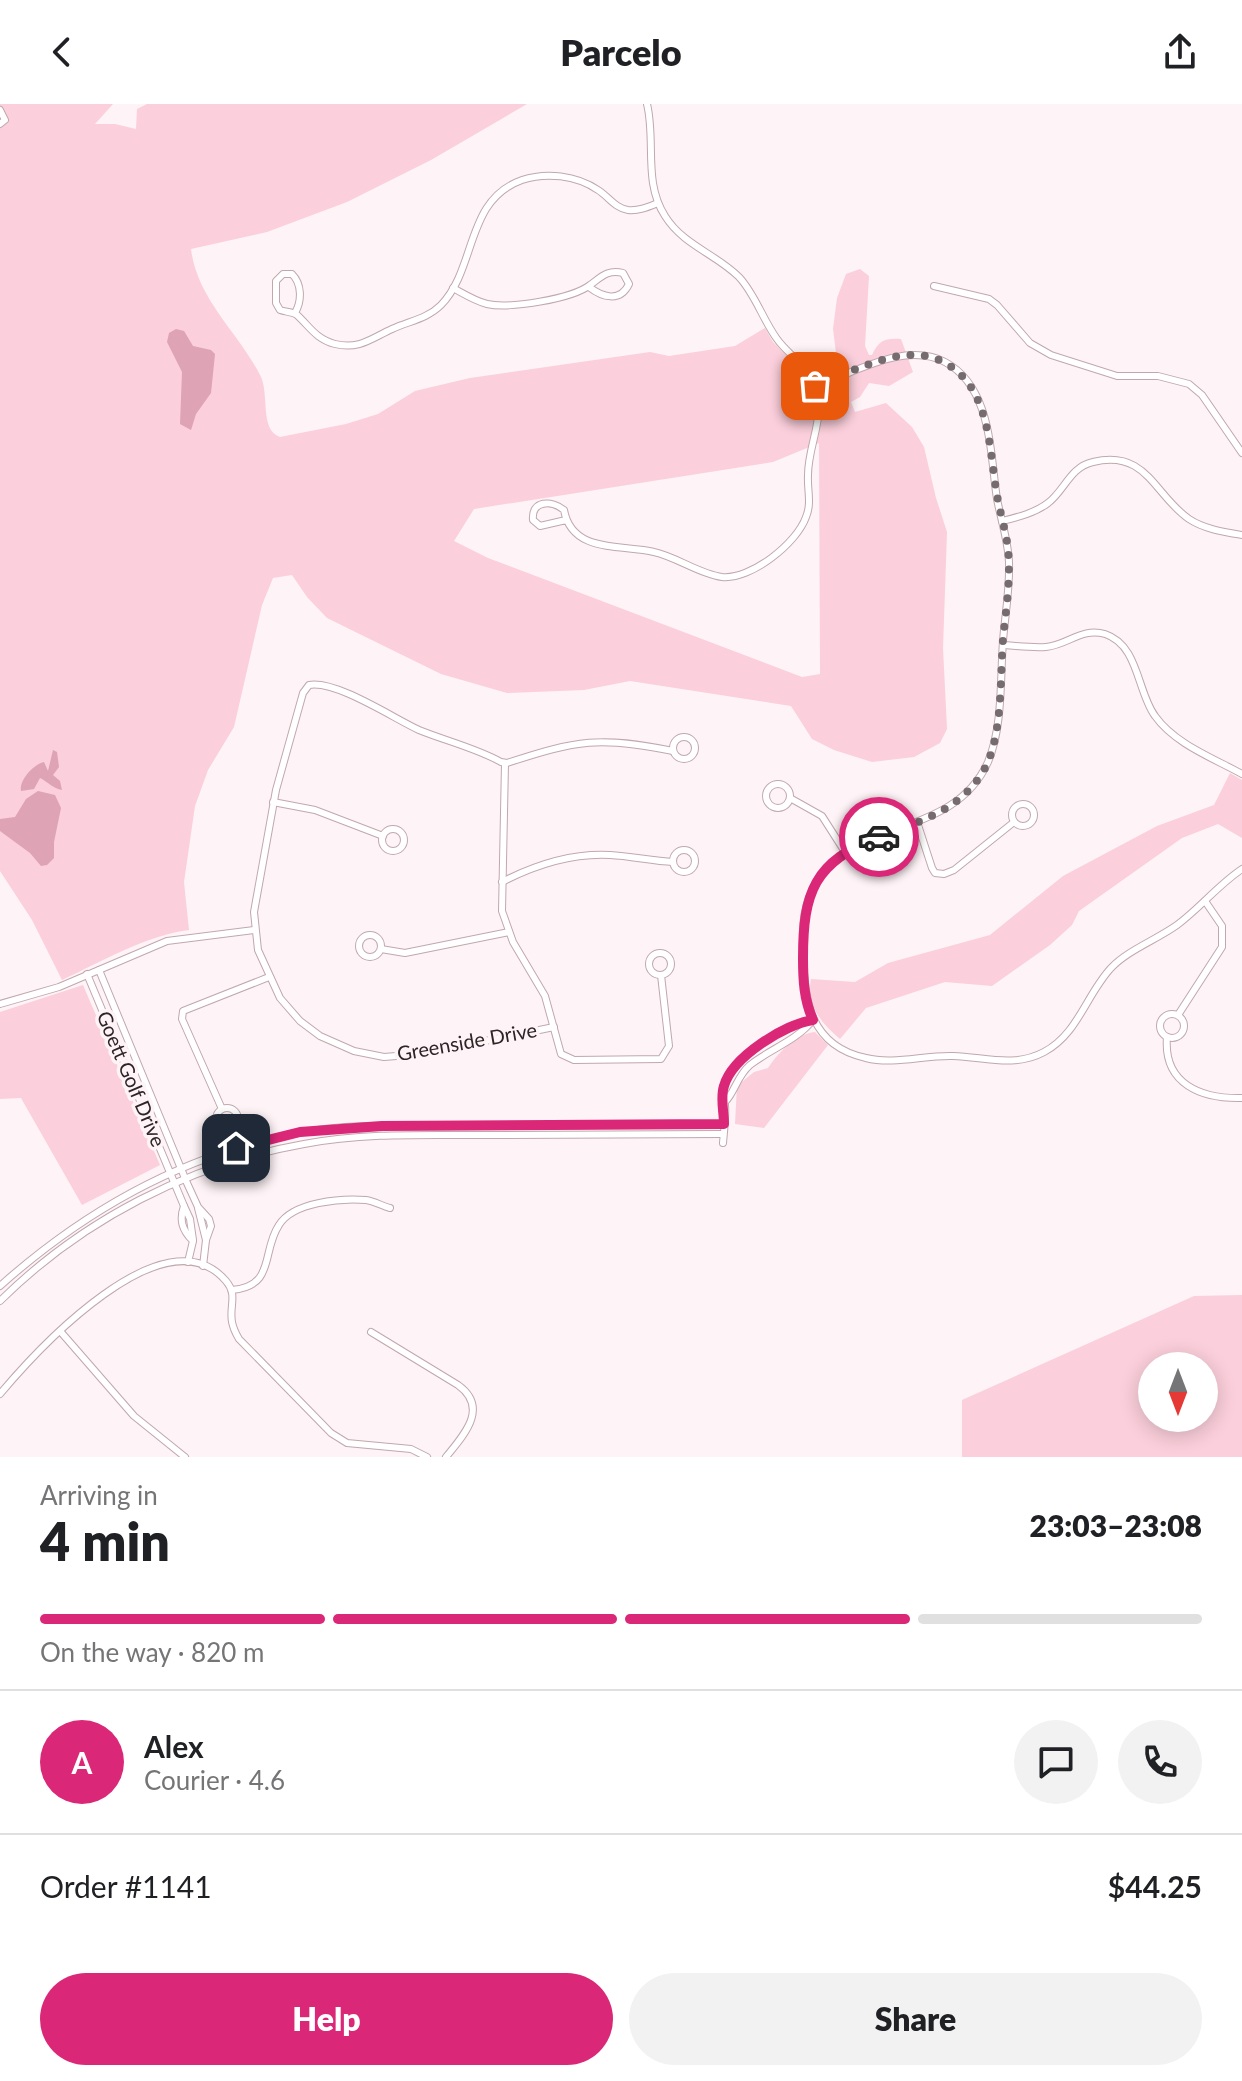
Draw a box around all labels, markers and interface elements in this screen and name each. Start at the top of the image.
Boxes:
icon: back [40,30,84,74]
text: Parcelo [560,30,682,74]
icon: share [1158,30,1202,74]
pin [781,352,849,420]
icon: bag [793,364,837,408]
courier [839,797,919,877]
icon: car [857,815,901,859]
street label: Goett Golf Drive [93,1007,171,1150]
street label: Greenside Drive [395,1017,539,1065]
pin [202,1114,270,1182]
icon: home [214,1126,258,1170]
north arrow [1138,1352,1218,1432]
map controls [1138,1352,1218,1432]
text: Arriving in [40,1479,158,1511]
text: 23:03–23:08 [1029,1507,1202,1543]
text: 4 min [40,1510,170,1572]
text: On the way · 820 m [40,1636,264,1668]
button: chat [1014,1720,1098,1804]
button: phone [1118,1720,1202,1804]
text: Alex [144,1728,204,1764]
text: A [72,1744,92,1780]
text: Courier · 4.6 [144,1764,285,1796]
text: Order #1141 [40,1868,212,1904]
text: $44.25 [1108,1868,1202,1904]
button: Help [40,1973,613,2065]
button: Share [629,1973,1202,2065]

